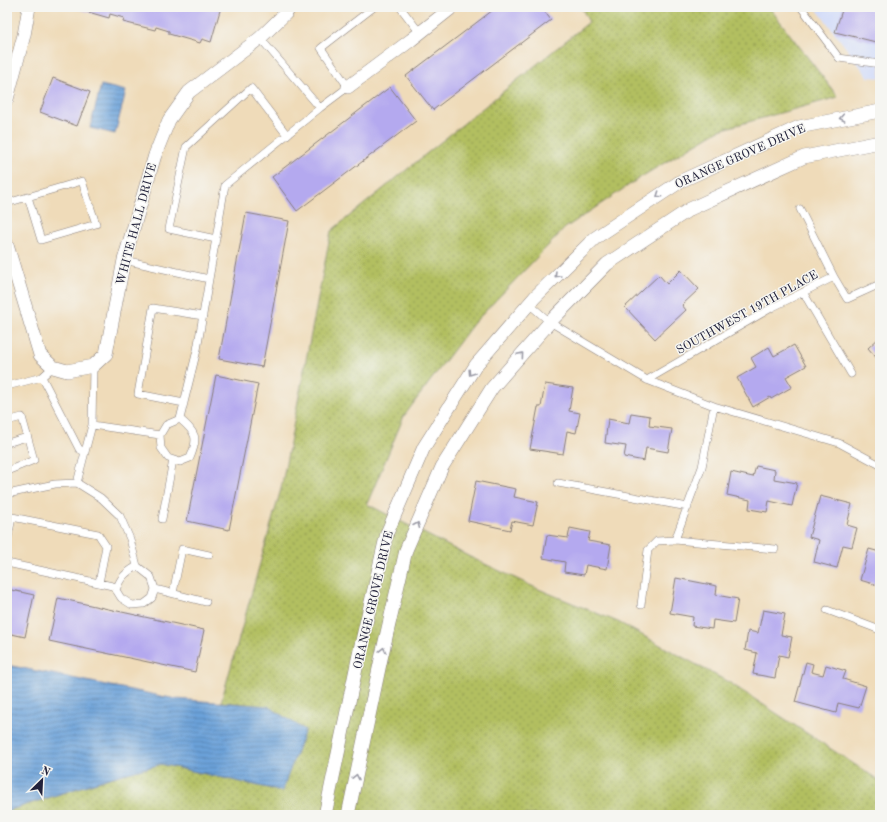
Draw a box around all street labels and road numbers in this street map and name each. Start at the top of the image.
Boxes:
street label: ORANGE GROVE DRIVE [673,123,807,191]
street label: WHITE HALL DRIVE [115,162,159,286]
street label: SOUTHWEST 19TH PLACE [675,269,820,357]
street label: ORANGE GROVE DRIVE [352,530,396,671]

